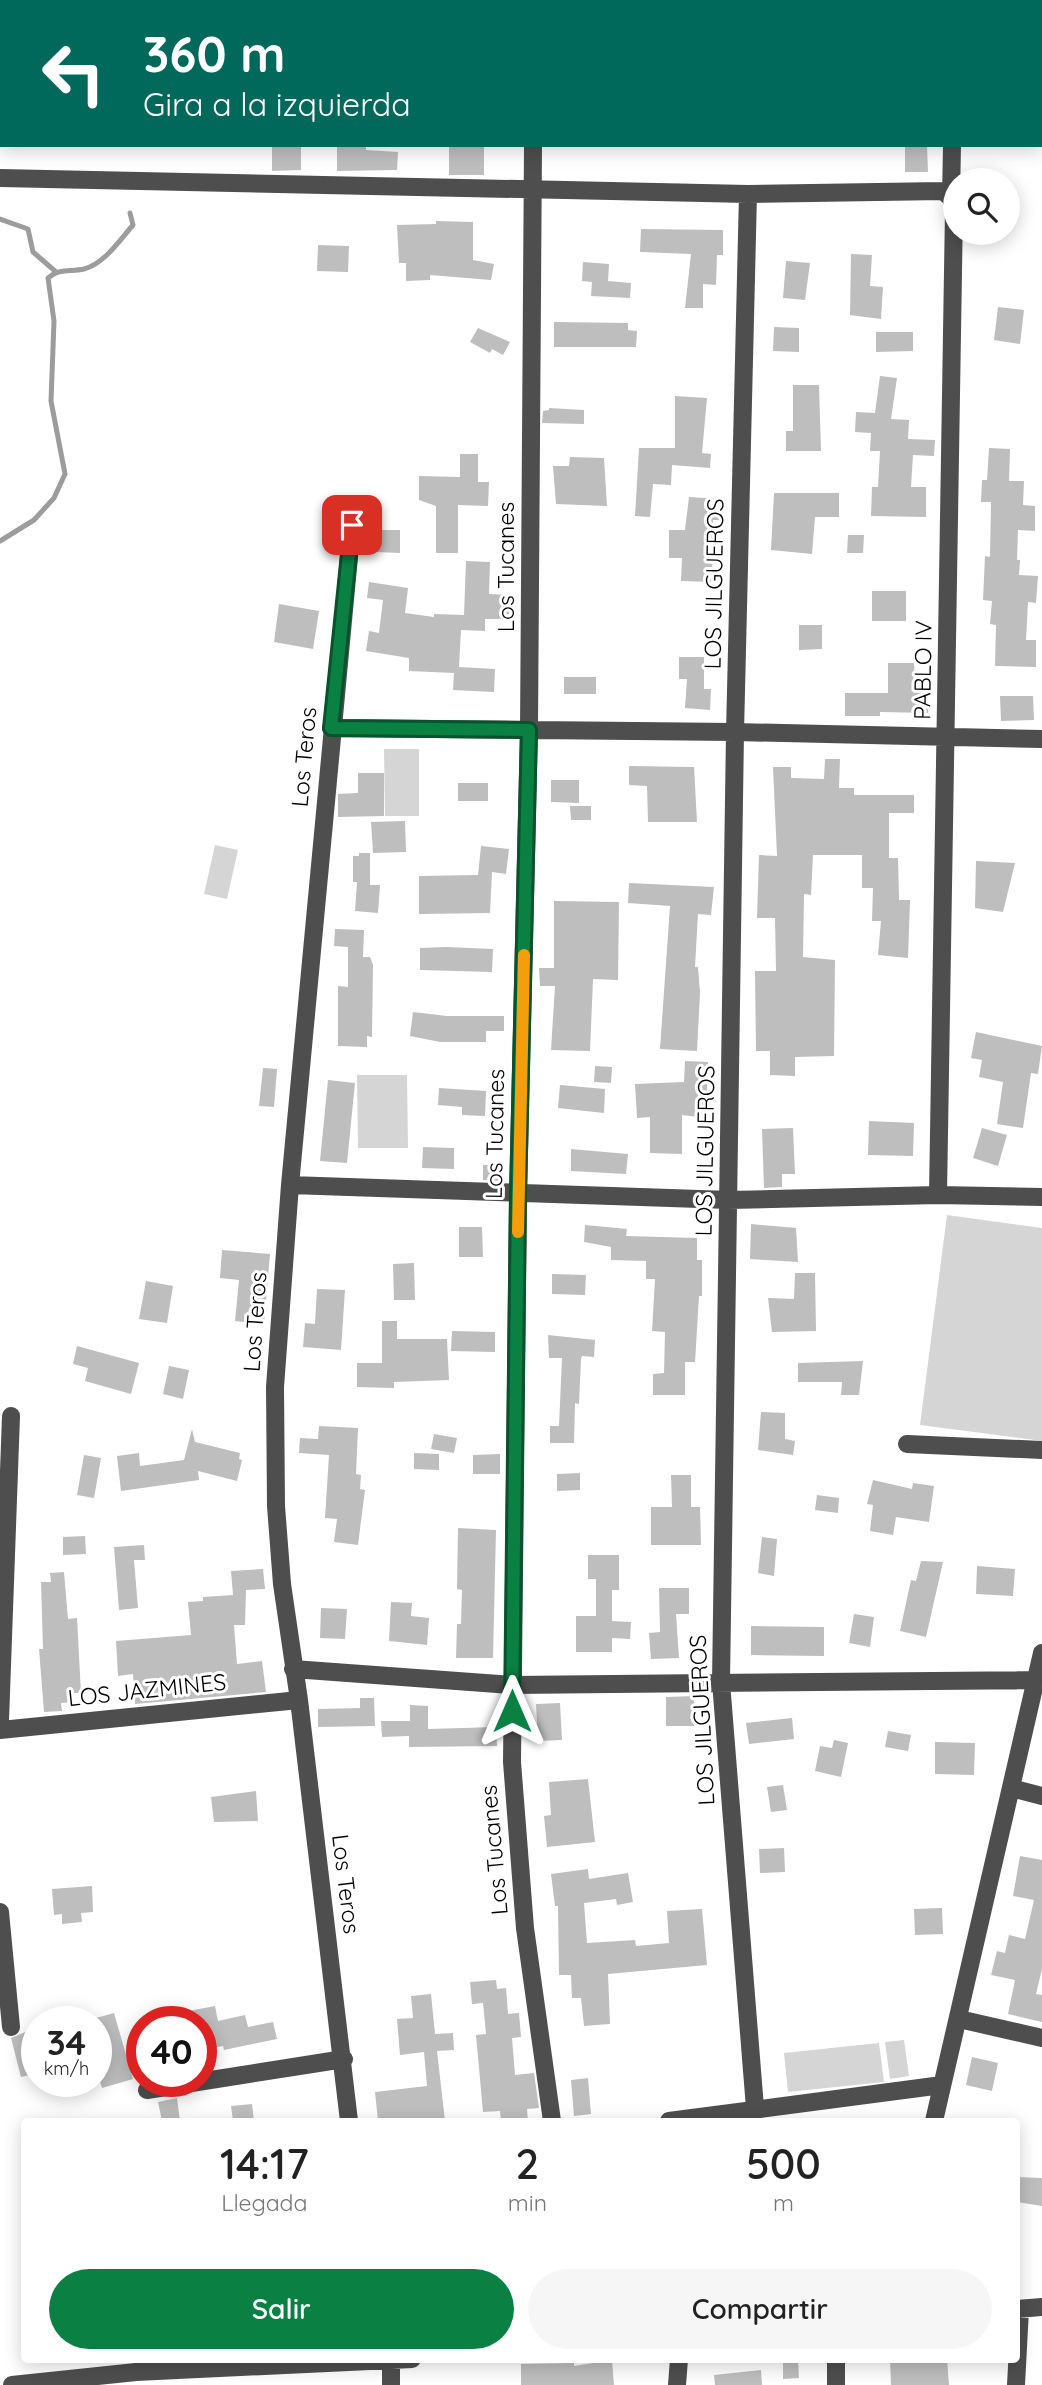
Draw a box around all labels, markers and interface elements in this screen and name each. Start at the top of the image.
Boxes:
text: 360 m [143,23,285,84]
icon: left [28,28,119,119]
text: Gira a la izquierda [143,84,411,124]
map controls [943,168,1020,245]
button: search [943,168,1020,245]
pin [322,495,382,555]
street label: LOS JILGUEROS [698,498,729,670]
street label: Los Tucanes [491,502,520,632]
icon: arrive [333,506,371,544]
street label: PABLO IV [907,620,938,720]
street label: Los Teros [285,706,322,808]
street label: LOS JILGUEROS [689,1065,720,1237]
street label: Los Tucanes [479,1069,510,1199]
street label: Los Teros [237,1271,272,1373]
street label: LOS JILGUEROS [683,1634,720,1806]
street label: LOS JAZMINES [66,1667,227,1712]
position arrow [475,1674,549,1748]
street label: Los Tucanes [473,1784,514,1916]
street label: Los Teros [326,1832,367,1936]
speed limit sign: 40 [126,2006,217,2097]
text: 34 [47,2020,86,2064]
text: km/h [44,2057,89,2080]
text: 14:17 [220,2137,309,2190]
text: 2 [516,2137,539,2190]
text: 500 [746,2137,821,2190]
text: Llegada [221,2188,308,2217]
text: min [508,2188,547,2217]
text: m [773,2188,794,2217]
button: Salir [49,2269,514,2349]
button: Compartir [528,2269,992,2349]

